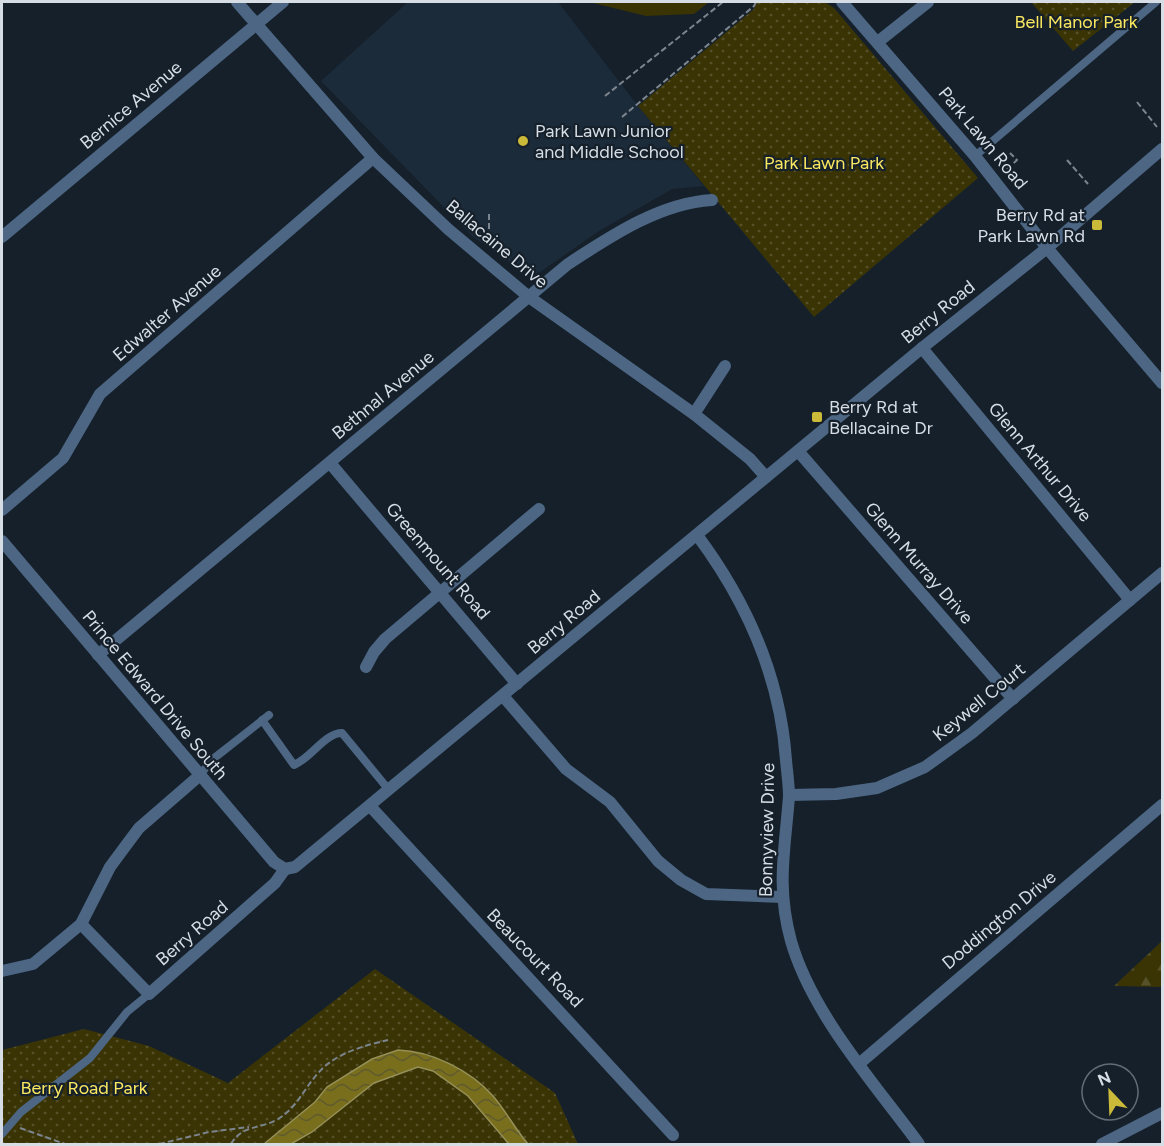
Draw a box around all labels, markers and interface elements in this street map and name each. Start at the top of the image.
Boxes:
park label: Bell Manor Park [1015,11,1138,33]
street label: Bernice Avenue [76,56,186,154]
street label: Park Lawn Road [934,82,1032,194]
place label: Park Lawn Junior and Middle School [535,120,684,163]
marker: Park Lawn Junior and Middle School [516,134,530,148]
park label: Park Lawn Park [764,152,884,174]
street label: Ballacaine Drive [442,195,553,293]
place label: Berry Rd at Park Lawn Rd [977,204,1085,247]
marker: Berry Rd at Park Lawn Rd [1090,218,1104,232]
street label: Edwalter Avenue [108,260,226,366]
street label: Berry Road [897,276,979,348]
street label: Bethnal Avenue [328,346,439,444]
place label: Berry Rd at Bellacaine Dr [829,396,933,439]
street label: Glenn Arthur Drive [984,398,1097,526]
marker: Berry Rd at Bellacaine Dr [810,410,824,424]
street label: Greenmount Road [381,498,495,624]
street label: Glenn Murray Drive [860,498,978,628]
street label: Berry Road [523,585,605,659]
street label: Prince Edward Drive South [78,606,232,784]
street label: Keywell Court [928,658,1030,746]
street label: Bonnyview Drive [755,763,779,897]
street label: Doddington Drive [938,866,1061,974]
street label: Berry Road [151,896,233,970]
street label: Beaucourt Road [482,904,588,1012]
north arrow [1080,1062,1140,1122]
text: N [1095,1067,1114,1090]
park label: Berry Road Park [20,1077,148,1099]

